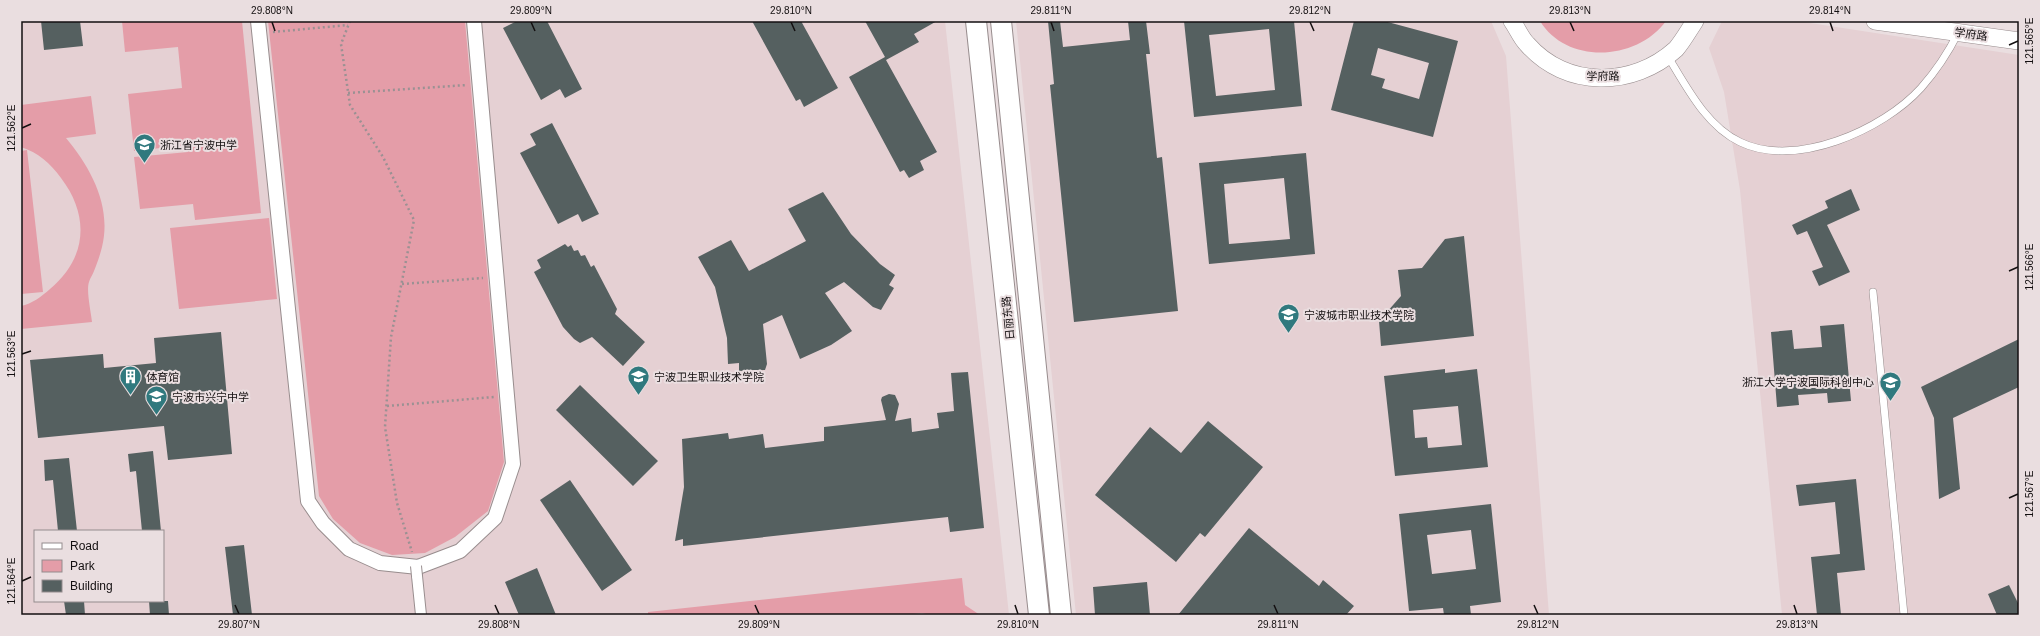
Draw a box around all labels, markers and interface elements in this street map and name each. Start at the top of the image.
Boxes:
text: 29.808°N [251,5,293,16]
text: 29.809°N [510,5,552,16]
text: 29.810°N [770,5,812,16]
text: 29.811°N [1030,5,1072,16]
text: 29.812°N [1289,5,1331,16]
text: 29.813°N [1549,5,1591,16]
text: 29.814°N [1809,5,1851,16]
text: 121.565°E [2024,17,2035,64]
street label: 学府路 [1954,26,1988,42]
street label: 学府路 [1586,70,1620,82]
text: 121.562°E [6,104,17,151]
school or university icon: 浙江省宁波中学 [132,132,158,165]
place label: 浙江省宁波中学 [160,139,237,151]
text: 121.566°E [2024,243,2035,290]
street label: 日丽东路 [1000,295,1016,341]
school or university icon: 宁波城市职业技术学院 [1275,302,1301,335]
place label: 宁波城市职业技术学院 [1304,309,1414,321]
text: 121.563°E [6,330,17,377]
building icon: 体育馆 [117,364,143,397]
school or university icon: 宁波卫生职业技术学院 [625,364,651,397]
school or university icon: 浙江大学宁波国际科创中心 [1877,369,1903,402]
place label: 体育馆 [146,371,179,383]
place label: 宁波卫生职业技术学院 [654,371,764,383]
place label: 浙江大学宁波国际科创中心 [1742,376,1874,388]
school or university icon: 宁波市兴宁中学 [144,384,170,417]
place label: 宁波市兴宁中学 [172,391,249,403]
text: 121.567°E [2024,470,2035,517]
legend [34,530,164,602]
text: Road [70,539,99,553]
text: 121.564°E [6,557,17,604]
text: Park [70,559,96,573]
text: Building [70,579,113,593]
text: 29.807°N [218,619,260,630]
text: 29.808°N [478,619,520,630]
text: 29.809°N [738,619,780,630]
text: 29.810°N [997,619,1039,630]
text: 29.811°N [1257,619,1299,630]
text: 29.812°N [1517,619,1559,630]
text: 29.813°N [1776,619,1818,630]

